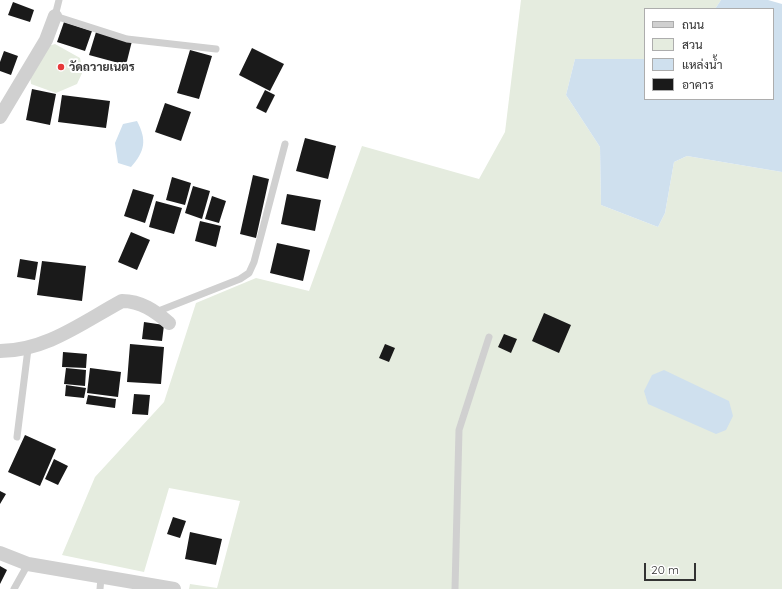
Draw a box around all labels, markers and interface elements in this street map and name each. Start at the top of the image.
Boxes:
legend [644,8,774,100]
text: ถนน [682,17,704,32]
text: สวน [682,37,703,52]
text: แหล่งน้ำ [682,57,722,72]
place label: วัดถวายเนตร [69,60,135,74]
marker: วัดถวายเนตร [56,62,66,72]
text: อาคาร [682,77,714,92]
scale bar [646,555,698,581]
text: 20 m [651,562,679,577]

